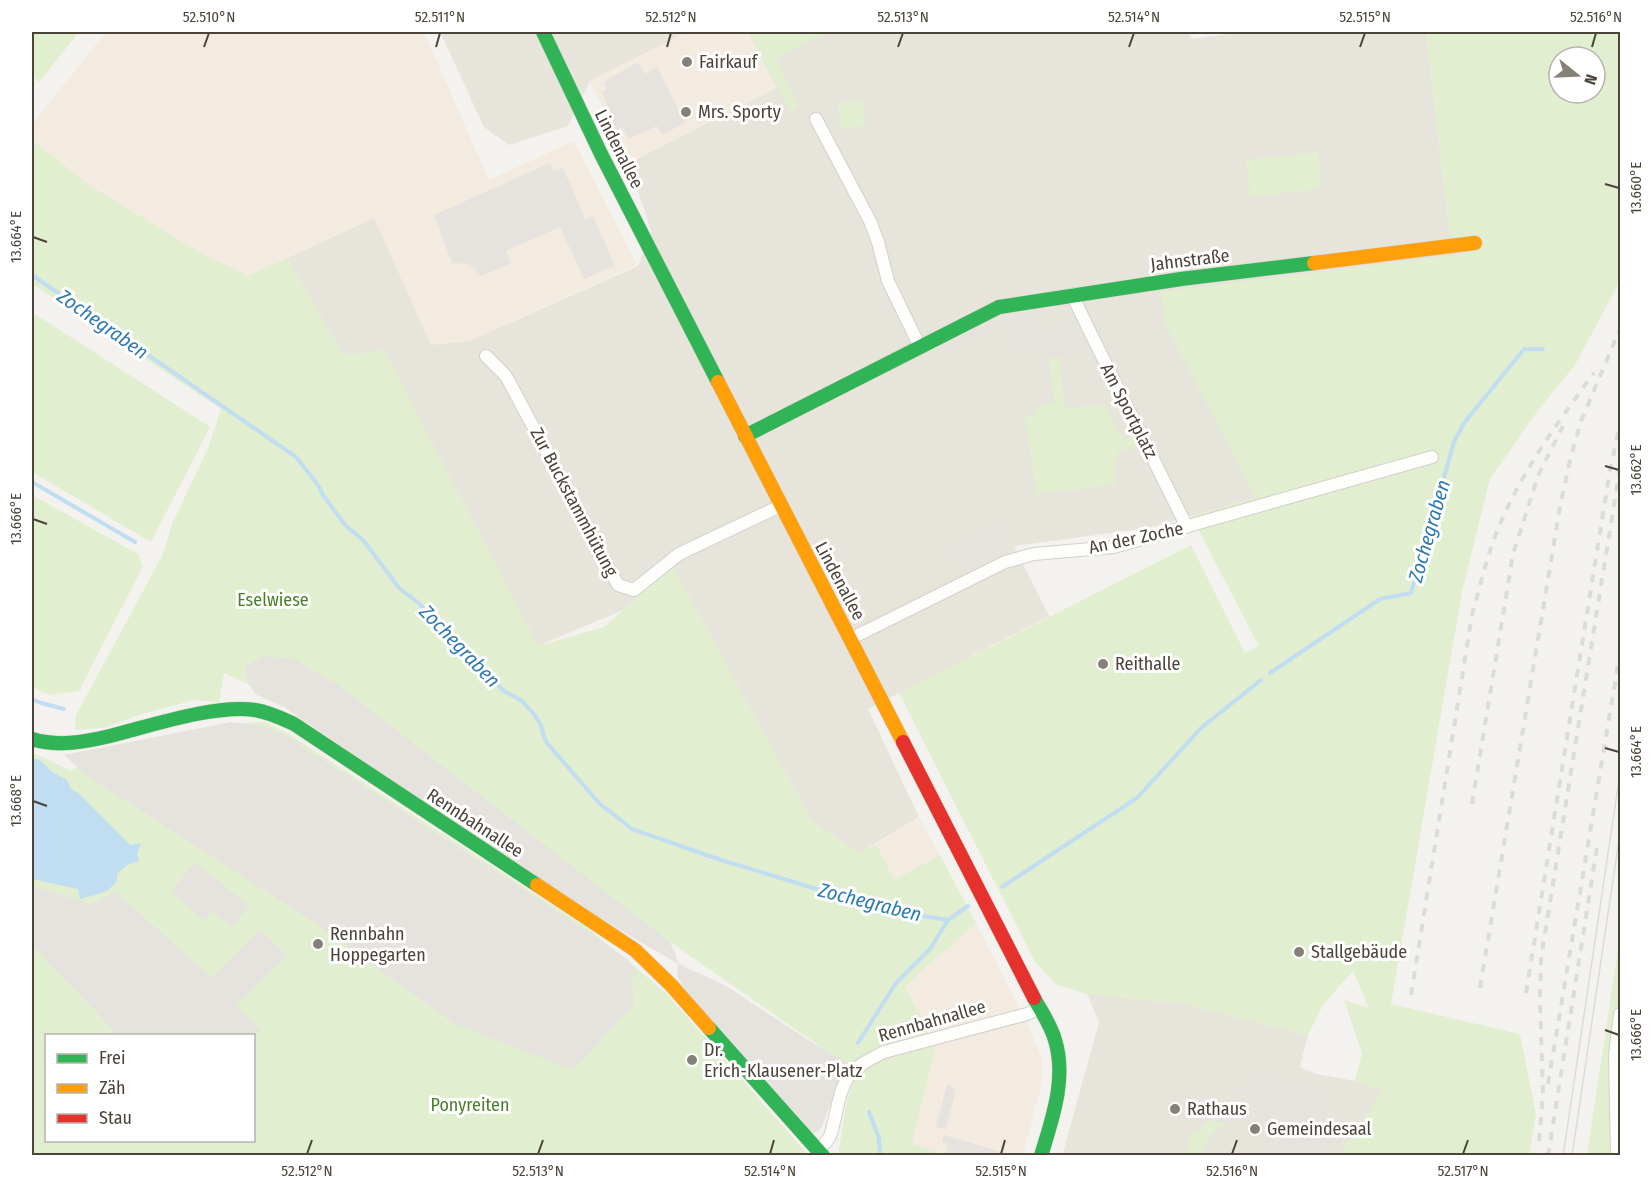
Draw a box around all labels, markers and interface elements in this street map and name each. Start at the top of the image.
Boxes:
text: 52.510°N [183,8,235,26]
text: 52.511°N [415,8,465,26]
text: 52.512°N [645,8,697,26]
text: 52.513°N [877,8,929,26]
text: 52.514°N [1108,8,1160,26]
text: 52.515°N [1339,8,1391,26]
text: 52.516°N [1570,8,1622,26]
north arrow [1547,45,1607,105]
place label: Fairkauf [699,51,759,73]
marker: Fairkauf [680,55,694,69]
text: N [1580,72,1601,87]
place label: Mrs. Sporty [698,101,781,123]
marker: Mrs. Sporty [679,105,693,119]
street label: Lindenallee [590,106,648,192]
text: 13.660°E [1627,162,1645,214]
text: 13.664°E [7,211,25,263]
street label: Jahnstraße [1149,244,1231,276]
water label: Zochegraben [52,283,153,364]
street label: Am Sportplatz [1096,360,1162,462]
street label: Zur Buckstammhütung [525,424,623,581]
text: 13.662°E [1627,444,1645,496]
water label: Zochegraben [1403,477,1455,586]
text: 13.666°E [7,493,25,545]
street label: An der Zoche [1087,517,1185,559]
street label: Lindenallee [810,538,870,624]
park label: Eselwiese [237,589,309,611]
water label: Zochegraben [414,599,505,692]
place label: Reithalle [1115,653,1180,675]
marker: Reithalle [1096,657,1110,671]
text: 13.664°E [1627,726,1645,778]
text: 13.668°E [7,775,25,827]
street label: Rennbahnallee [423,784,527,862]
water label: Zochegraben [815,877,924,926]
place label: Rennbahn Hoppegarten [330,923,426,966]
marker: Rennbahn Hoppegarten [311,937,325,951]
place label: Stallgebäude [1311,941,1407,963]
marker: Stallgebäude [1292,945,1306,959]
street label: Rennbahnallee [876,995,988,1047]
text: 13.666°E [1627,1009,1645,1061]
legend [45,1034,255,1142]
place label: Dr. Erich-Klausener-Platz [704,1039,862,1082]
text: Frei [99,1047,125,1069]
marker: Dr. Erich-Klausener-Platz [685,1053,699,1067]
text: Zäh [99,1077,126,1099]
park label: Ponyreiten [431,1094,509,1116]
place label: Rathaus [1187,1098,1247,1120]
marker: Rathaus [1168,1102,1182,1116]
text: Stau [99,1107,132,1129]
place label: Gemeindesaal [1267,1118,1371,1140]
marker: Gemeindesaal [1248,1122,1262,1136]
text: 52.512°N [281,1162,333,1180]
text: 52.513°N [512,1162,564,1180]
text: 52.514°N [744,1162,796,1180]
text: 52.515°N [975,1162,1027,1180]
text: 52.516°N [1206,1162,1258,1180]
text: 52.517°N [1437,1162,1489,1180]

